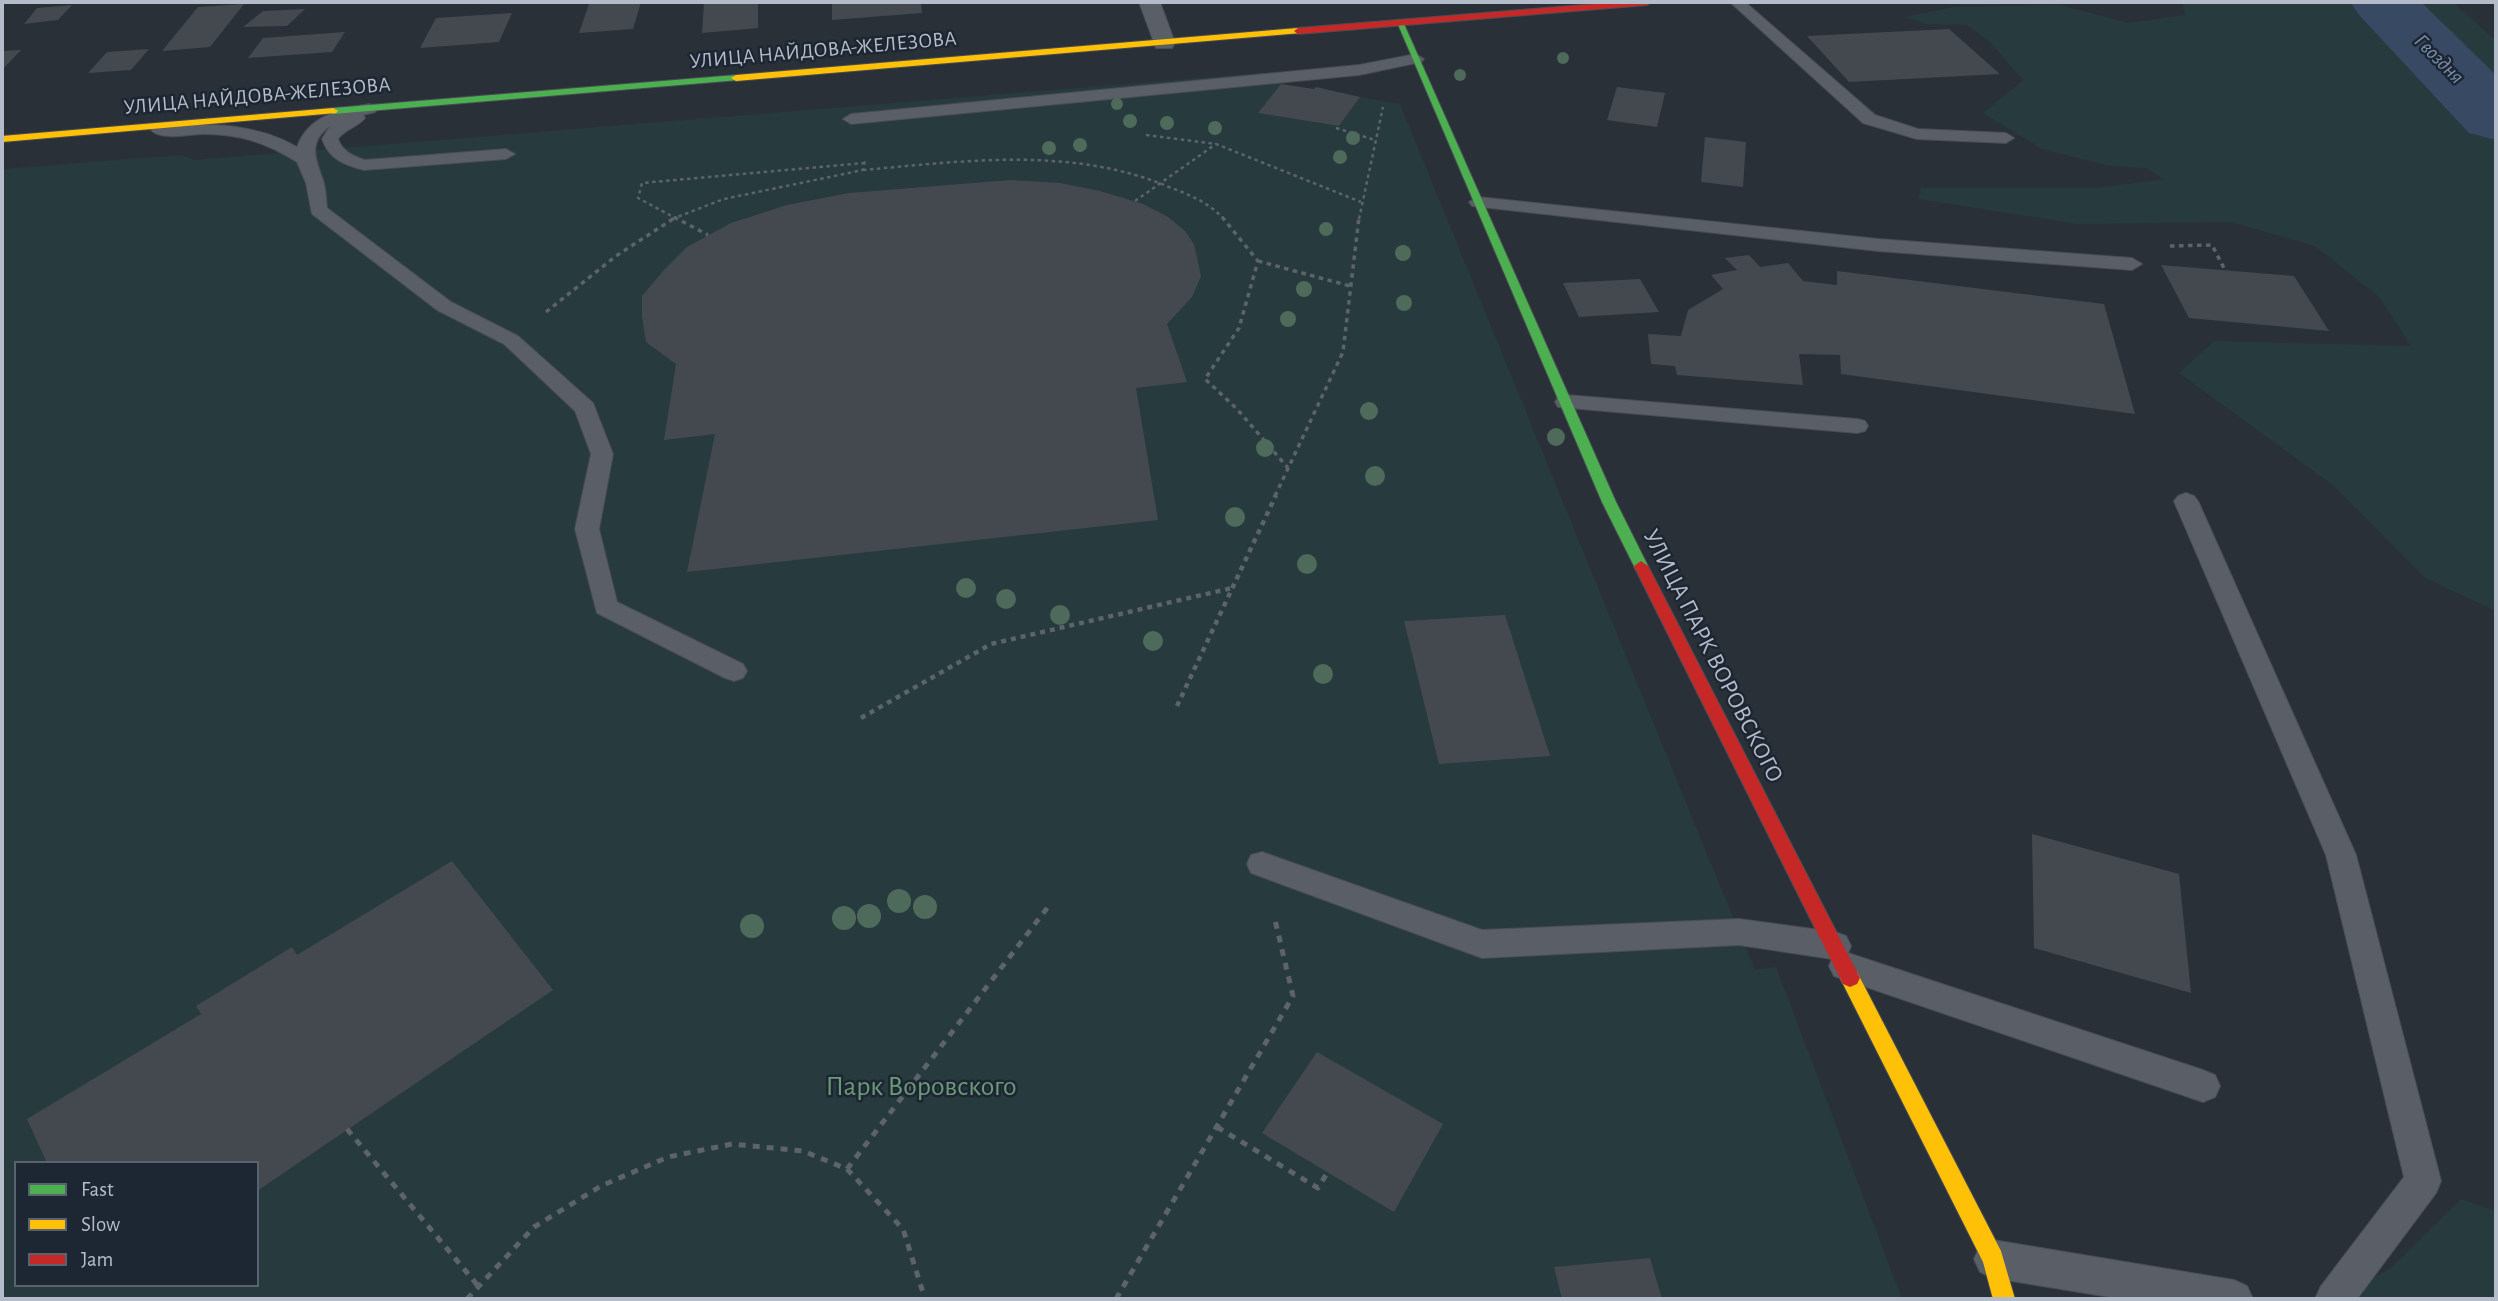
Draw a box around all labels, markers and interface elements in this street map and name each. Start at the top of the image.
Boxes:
street label: УЛИЦА НАЙДОВА-ЖЕЛЕЗОВА [688,26,958,74]
water label: Гвоздня [2409,29,2469,89]
street label: УЛИЦА НАЙДОВА-ЖЕЛЕЗОВА [122,72,392,120]
street label: УЛИЦА ПАРК ВОРОВСКОГО [1637,525,1789,787]
park label: Парк Воровского [825,1070,1017,1104]
legend [14,1161,259,1287]
text: Fast [81,1179,114,1200]
text: Slow [81,1214,120,1235]
text: Jam [81,1249,113,1270]

